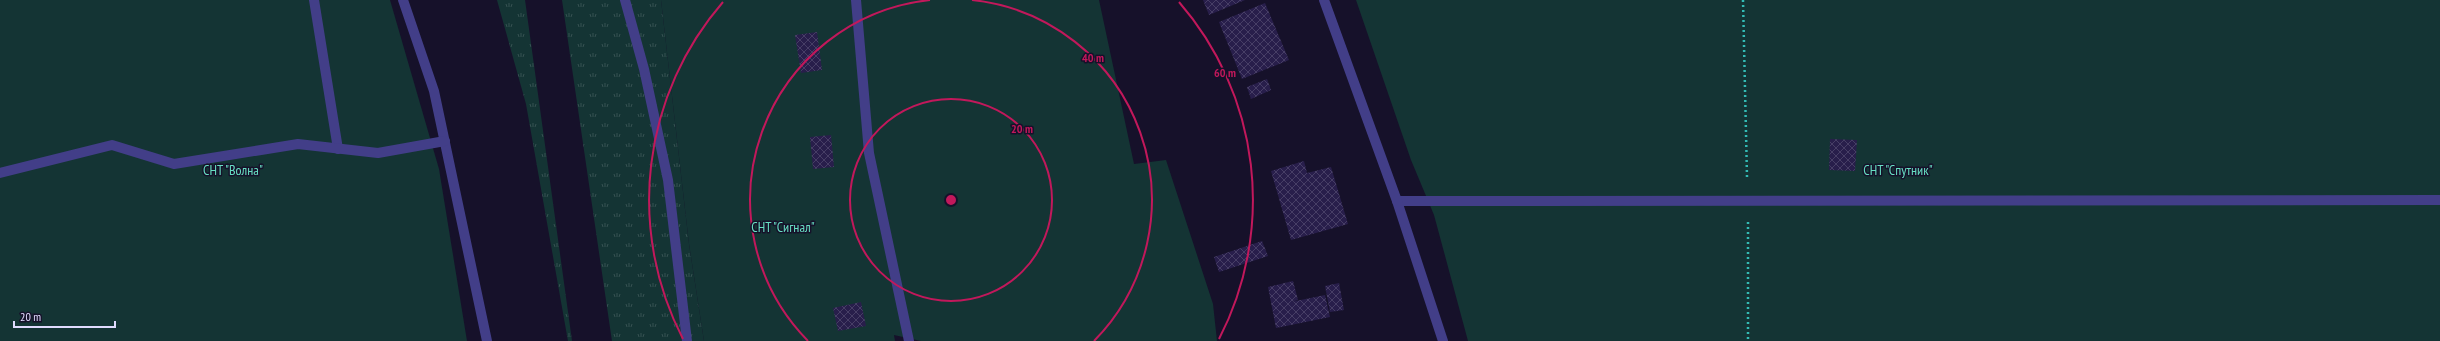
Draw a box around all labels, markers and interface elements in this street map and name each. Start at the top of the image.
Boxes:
text: 40 m [1082,50,1104,65]
text: 60 m [1214,65,1236,80]
text: 20 m [1011,121,1033,136]
park label: СНТ "Волна" [203,161,263,179]
park label: СНТ "Спутник" [1863,161,1933,179]
centre of rings [944,193,958,207]
park label: СНТ "Сигнал" [751,218,815,236]
scale bar [14,303,115,329]
text: 20 m [20,309,41,324]

